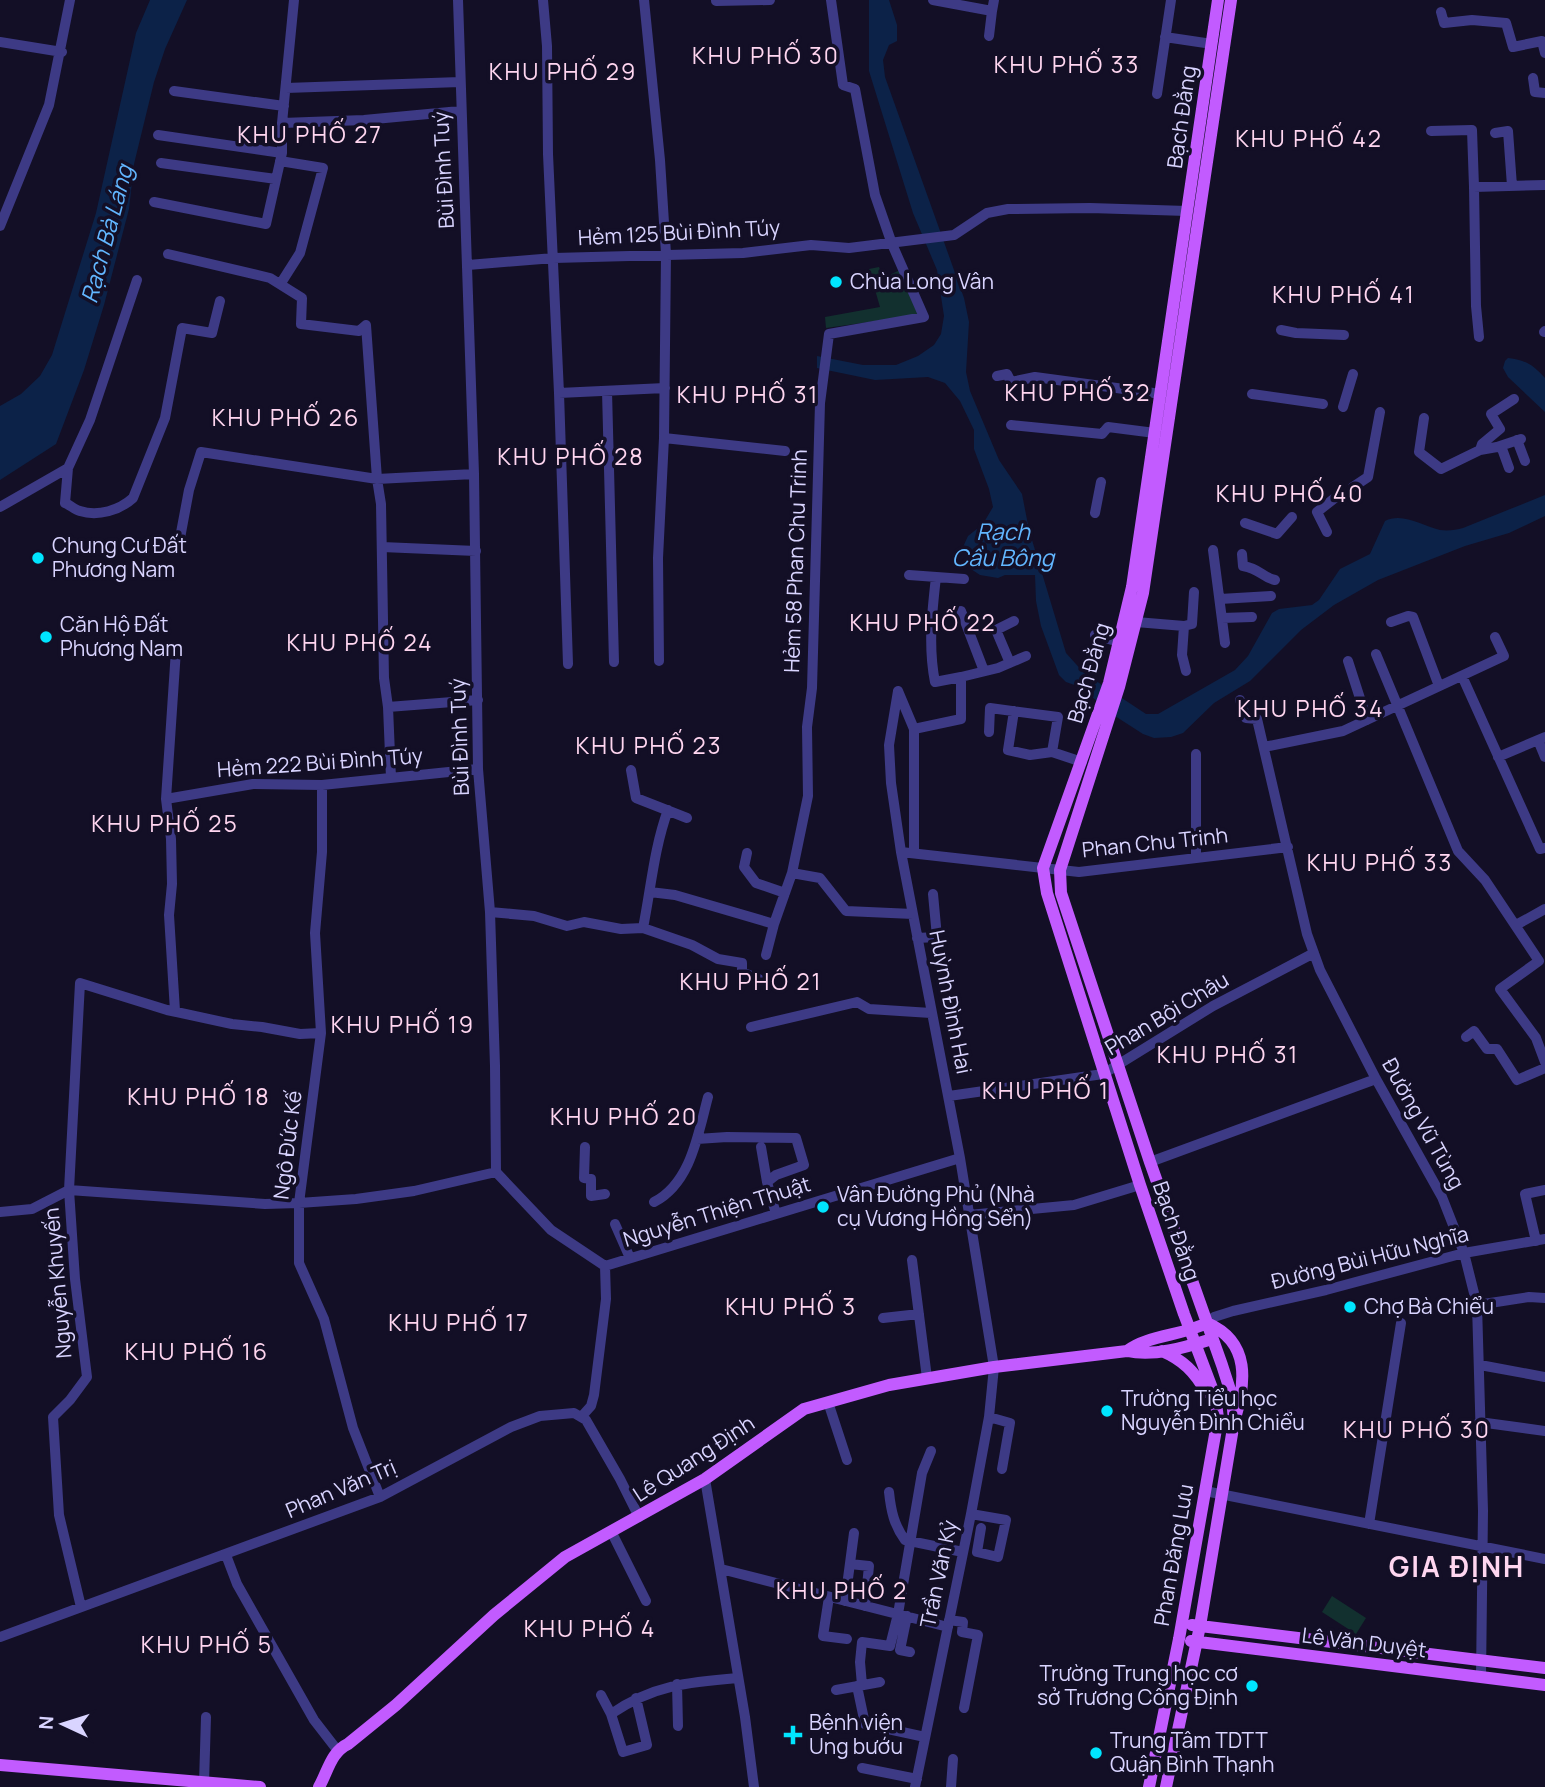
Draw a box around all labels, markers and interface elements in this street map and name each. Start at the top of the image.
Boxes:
district label: KHU PHỐ 30 [692,39,840,71]
district label: KHU PHỐ 33 [994,48,1140,80]
district label: KHU PHỐ 29 [489,55,637,87]
street label: Bạch Đằng [1160,64,1202,170]
street label: Bùi Đình Tuý [426,111,460,229]
district label: KHU PHỐ 27 [237,118,383,150]
district label: KHU PHỐ 42 [1235,122,1383,154]
water label: Rạch Bà Láng [72,159,140,306]
street label: Hẻm 125 Bùi Đình Túy [577,213,781,251]
place label: Chùa Long Vân [850,267,994,295]
marker: Chùa Long Vân [828,274,844,290]
district label: KHU PHỐ 41 [1272,278,1416,310]
district label: KHU PHỐ 32 [1005,376,1151,408]
district label: KHU PHỐ 31 [677,378,819,410]
district label: KHU PHỐ 26 [212,401,360,433]
district label: KHU PHỐ 28 [497,440,645,472]
street label: Hẻm 58 Phan Chu Trinh [777,449,813,673]
district label: KHU PHỐ 40 [1216,477,1364,509]
water label: Rạch Cầu Bông [952,515,1057,573]
place label: Chung Cư Đất Phương Nam [52,531,187,583]
marker: Chung Cư Đất Phương Nam [30,550,46,566]
district label: KHU PHỐ 22 [849,606,997,638]
place label: Căn Hộ Đất Phương Nam [60,610,183,662]
street label: Bạch Đằng [1060,619,1116,726]
district label: KHU PHỐ 24 [286,626,434,658]
marker: Căn Hộ Đất Phương Nam [38,629,54,645]
street label: Bùi Đình Tuý [443,678,475,796]
district label: KHU PHỐ 34 [1237,692,1385,724]
district label: KHU PHỐ 23 [576,729,722,761]
street label: Hẻm 222 Bùi Đình Túy [216,741,424,783]
district label: KHU PHỐ 25 [91,807,239,839]
street label: Phan Chu Trinh [1081,820,1229,864]
district label: KHU PHỐ 33 [1307,846,1453,878]
street label: Huỳnh Đình Hai [923,927,979,1076]
district label: KHU PHỐ 21 [679,965,823,997]
street label: Phan Bội Châu [1099,965,1234,1061]
district label: KHU PHỐ 19 [331,1008,475,1040]
district label: KHU PHỐ 31 [1157,1038,1299,1070]
street label: Đường Vũ Tùng [1376,1053,1471,1194]
district label: KHU PHỐ 1 [982,1074,1110,1106]
district label: KHU PHỐ 18 [127,1080,271,1112]
street label: Ngô Đức Kế [266,1089,308,1201]
district label: KHU PHỐ 20 [550,1100,698,1132]
street label: Nguyễn Thiện Thuật [620,1169,814,1253]
street label: Bạch Đằng [1147,1177,1207,1284]
place label: Vân Đường Phủ (Nhà cụ Vương Hồng Sển) [837,1180,1035,1232]
marker: Vân Đường Phủ (Nhà cụ Vương Hồng Sển) [815,1199,831,1215]
street label: Nguyễn Khuyến [36,1207,78,1360]
street label: Đường Bùi Hữu Nghĩa [1268,1219,1471,1295]
district label: KHU PHỐ 3 [725,1290,857,1322]
place label: Chợ Bà Chiểu [1364,1292,1494,1320]
marker: Chợ Bà Chiểu [1342,1299,1358,1315]
district label: KHU PHỐ 17 [388,1306,530,1338]
district label: KHU PHỐ 16 [125,1335,269,1367]
place label: Trường Tiểu học Nguyễn Đình Chiểu [1121,1384,1305,1436]
marker: Trường Tiểu học Nguyễn Đình Chiểu [1099,1403,1115,1419]
street label: Lê Quang Định [627,1408,760,1508]
district label: KHU PHỐ 30 [1343,1413,1491,1445]
street label: Phan Văn Trị [281,1452,400,1524]
street label: Phan Đăng Lưu [1147,1482,1199,1628]
street label: Trần Văn Kỷ [913,1517,963,1630]
district label: GIA ĐỊNH [1389,1547,1525,1585]
district label: KHU PHỐ 2 [776,1574,908,1606]
district label: KHU PHỐ 4 [524,1612,656,1644]
street label: Lê Văn Duyệt [1300,1620,1428,1664]
district label: KHU PHỐ 5 [141,1628,273,1660]
place label: Trường Trung học cơ sở Trương Công Định [1037,1659,1238,1711]
marker: Trường Trung học cơ sở Trương Công Định [1244,1678,1260,1694]
north arrow [28,1689,98,1759]
place label: Bệnh viện Ung bướu [809,1708,903,1760]
text: N [33,1715,59,1731]
marker: Bệnh viện Ung bướu [783,1725,803,1745]
place label: Trung Tâm TDTT Quận Bình Thạnh [1110,1726,1275,1778]
marker: Trung Tâm TDTT Quận Bình Thạnh [1088,1745,1104,1761]

